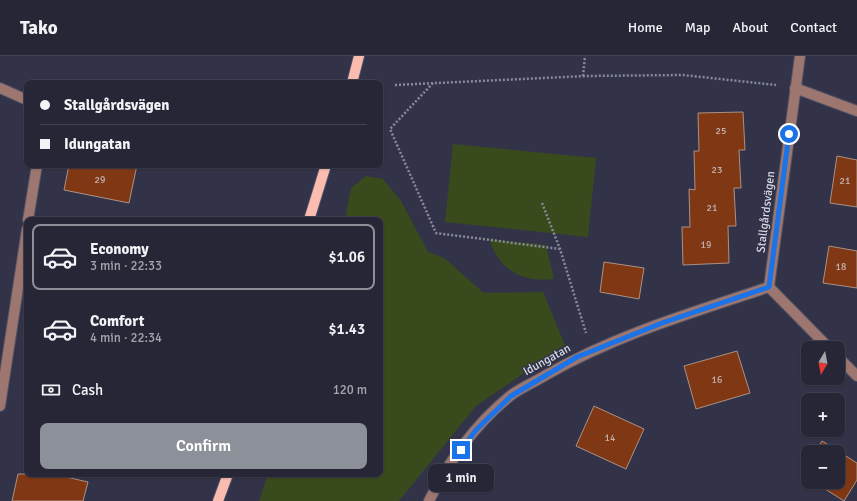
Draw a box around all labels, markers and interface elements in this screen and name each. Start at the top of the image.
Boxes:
text: Tako [20,16,58,40]
text: Home [628,19,663,36]
text: Map [685,19,710,36]
text: About [732,19,768,36]
text: Contact [790,19,837,36]
text: Stallgårdsvägen [64,96,170,114]
house number: 25 [716,125,726,137]
route start [780,125,798,143]
text: Idungatan [64,135,130,153]
house number: 23 [712,164,722,176]
street label: Stallgårdsvägen [754,170,778,254]
house number: 29 [95,174,105,186]
house number: 21 [840,175,850,187]
house number: 21 [707,202,717,214]
icon: car [42,239,78,275]
house number: 19 [701,239,711,251]
text: Economy [90,240,149,258]
text: $1.06 [328,248,365,266]
text: 3 min · 22:33 [90,258,162,274]
house number: 18 [836,261,846,273]
icon: car [42,311,78,347]
text: Comfort [90,312,144,330]
text: $1.43 [328,320,365,338]
text: 4 min · 22:34 [90,330,162,346]
street label: Idungatan [521,341,573,379]
north arrow [801,341,845,385]
map controls [801,341,845,489]
house number: 16 [712,374,722,386]
icon: cash [40,379,62,401]
text: Cash [72,381,103,399]
text: 120 m [333,382,367,398]
button: + [801,393,845,437]
button: Confirm [40,423,367,469]
house number: 14 [605,432,616,444]
route end [452,441,470,459]
button: − [801,445,845,489]
callout: 1 min [428,464,494,492]
text: 1 min [445,470,477,486]

